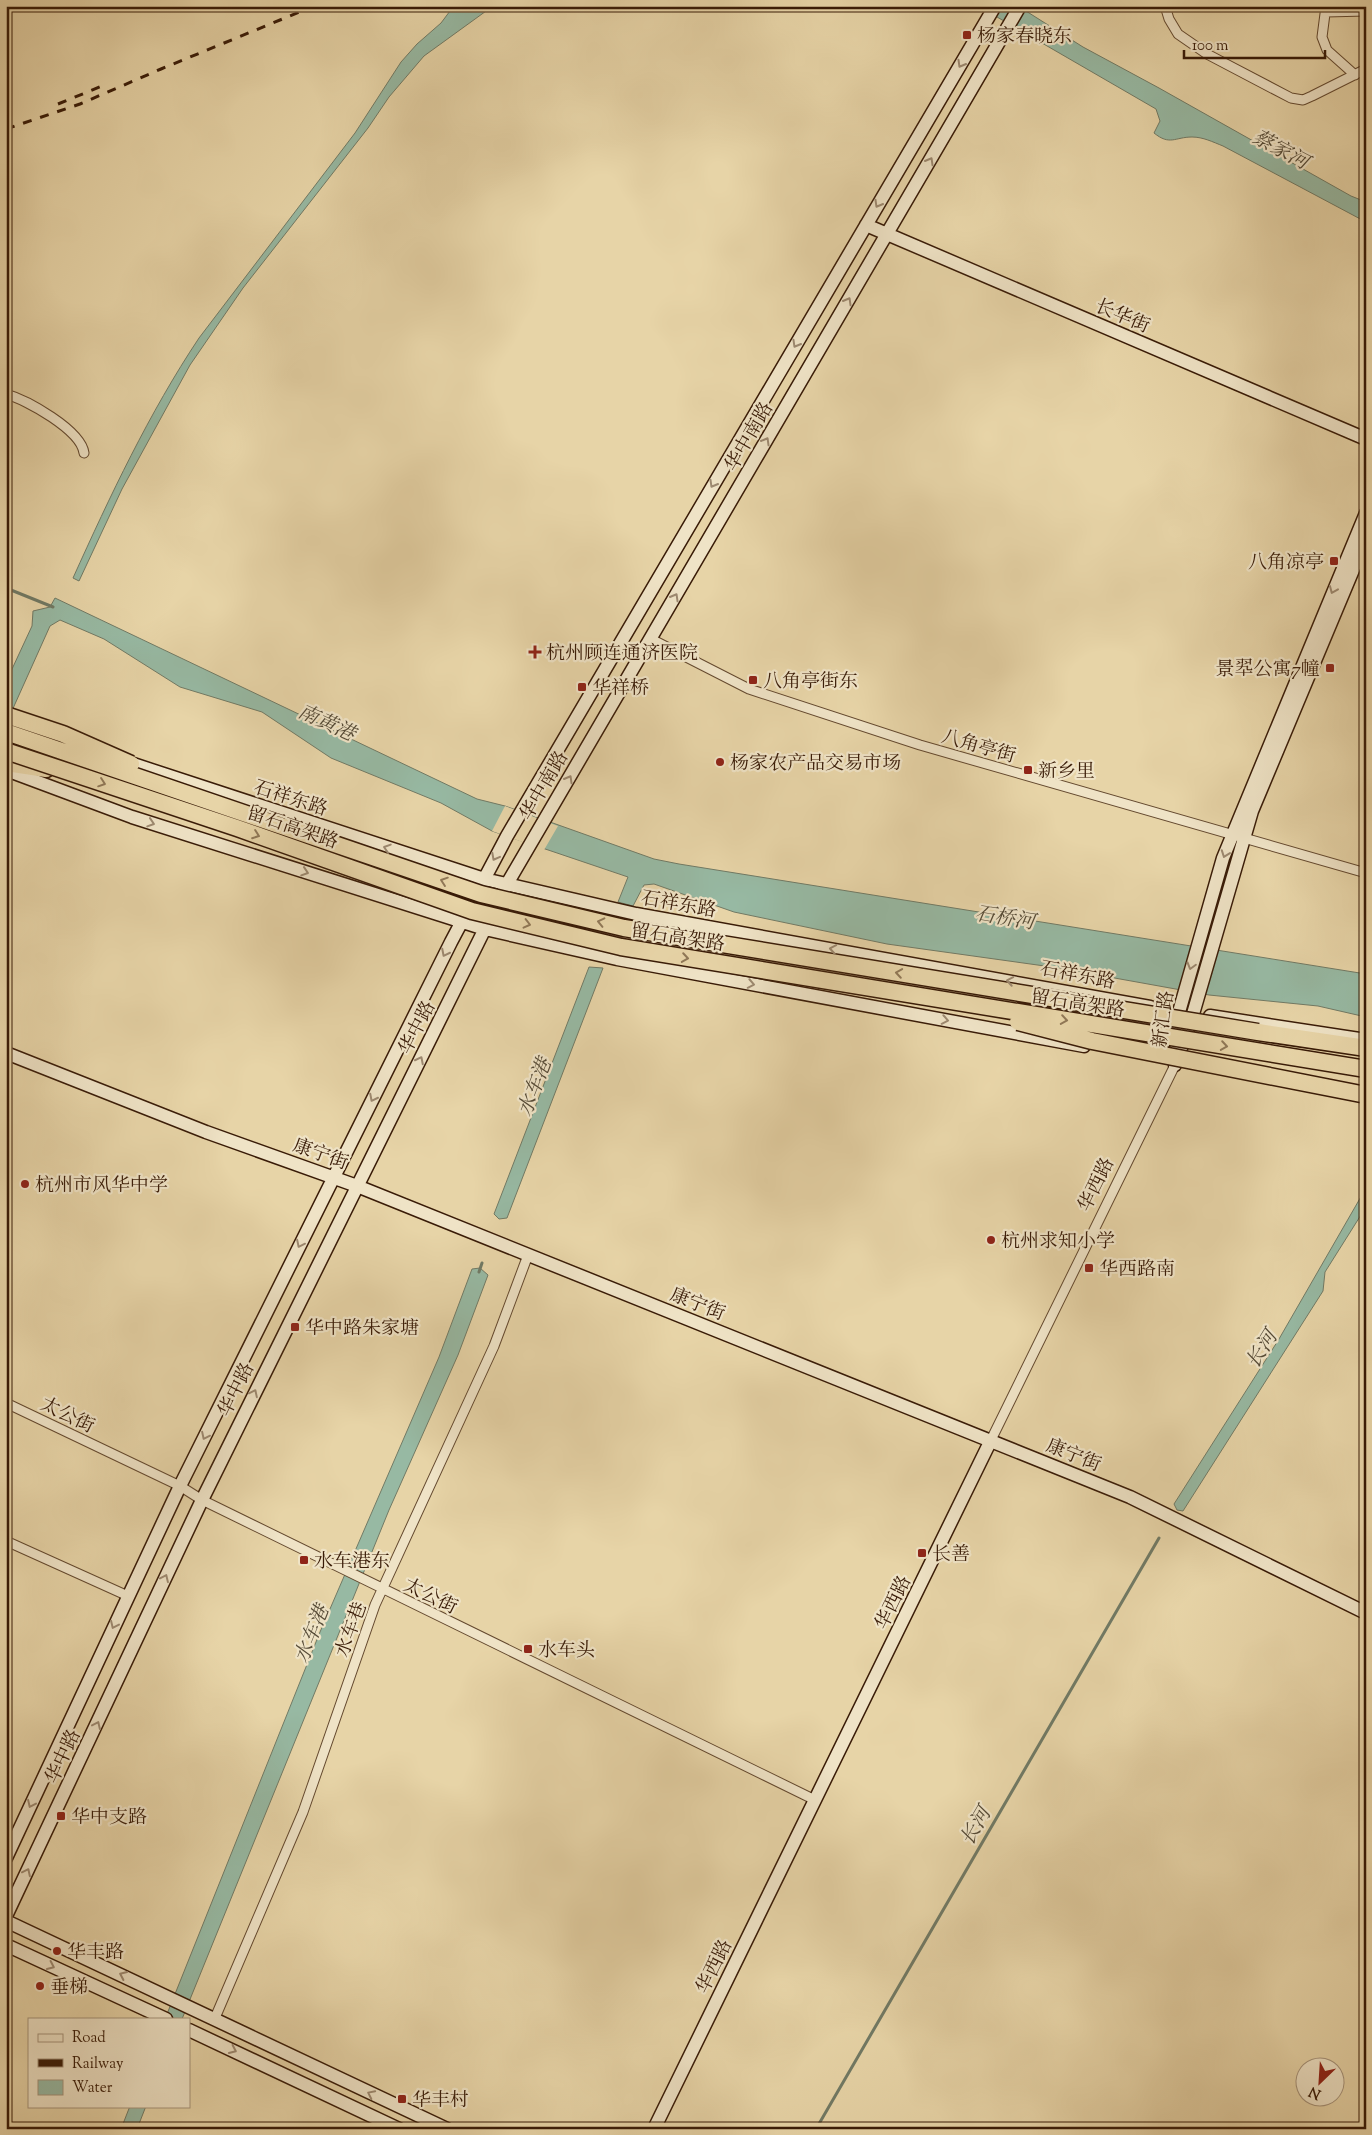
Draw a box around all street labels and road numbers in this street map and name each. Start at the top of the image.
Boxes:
street label: 长华街 [1091,294,1154,341]
street label: 华中南路 [719,398,781,477]
street label: 八角亭街 [938,724,1019,771]
street label: 华中南路 [514,747,576,826]
street label: 石祥东路 [250,775,331,824]
street label: 留石高架路 [243,800,342,857]
street label: 石祥东路 [639,886,718,925]
street label: 留石高架路 [629,918,727,959]
street label: 石祥东路 [1038,956,1117,997]
street label: 留石高架路 [1029,984,1127,1025]
street label: 新汇路 [1147,989,1182,1049]
street label: 华中路 [393,997,443,1060]
street label: 康宁街 [289,1133,352,1178]
street label: 华西路 [1073,1154,1122,1217]
street label: 康宁街 [666,1282,729,1329]
street label: 华中路 [213,1359,262,1422]
street label: 太公街 [35,1392,98,1441]
street label: 康宁街 [1042,1433,1105,1480]
street label: 华西路 [870,1572,919,1635]
street label: 太公街 [398,1573,461,1622]
street label: 水车巷 [330,1598,375,1661]
street label: 华中路 [40,1726,89,1789]
street label: 华西路 [691,1936,740,1999]

